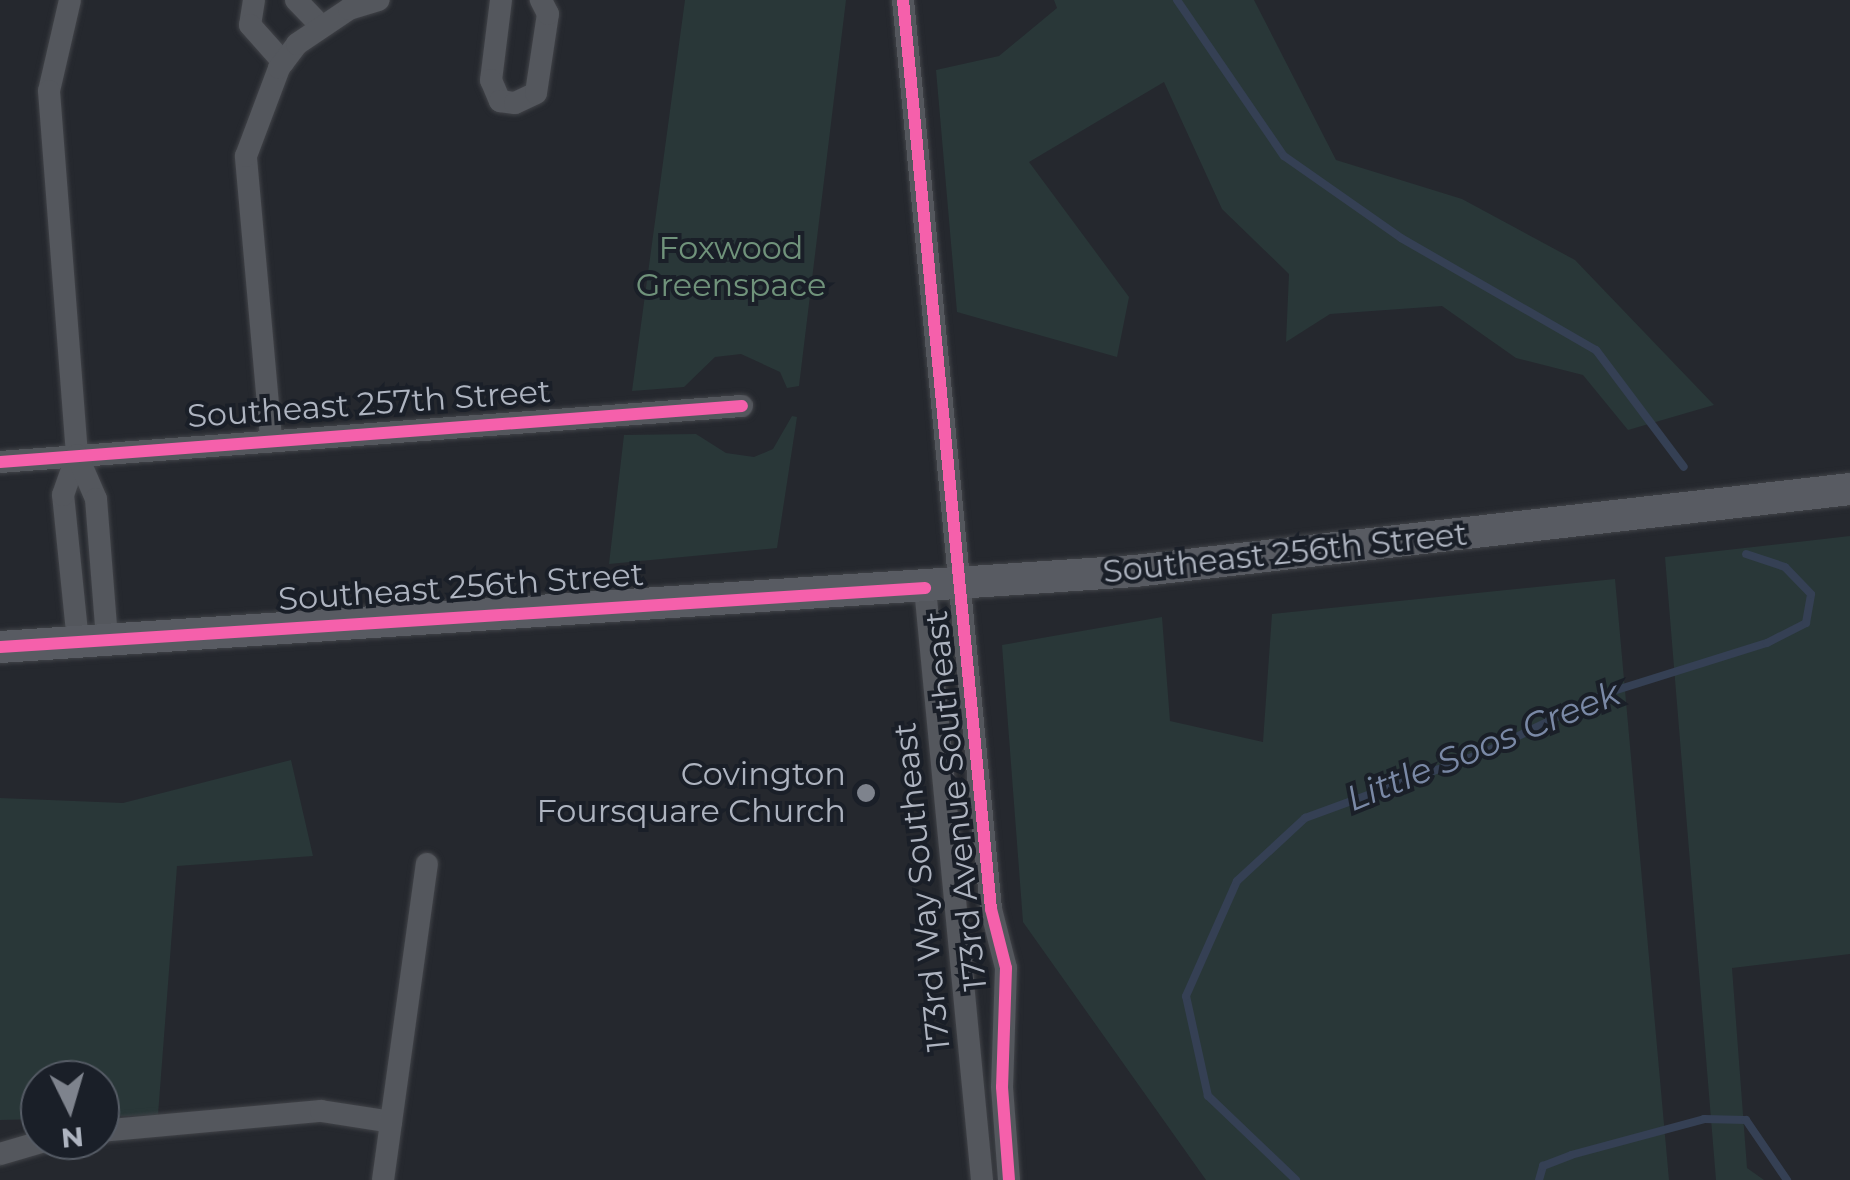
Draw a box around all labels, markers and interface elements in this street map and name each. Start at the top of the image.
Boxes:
park label: Foxwood Greenspace [636,230,826,305]
street label: Southeast 257th Street [186,372,552,436]
street label: Southeast 256th Street [1101,515,1469,591]
street label: Southeast 256th Street [277,555,645,619]
street label: 173rd Avenue Southeast [917,609,995,993]
water label: Little Soos Creek [1340,672,1626,820]
street label: 173rd Way Southeast [886,721,958,1053]
place label: Covington Foursquare Church [536,756,846,831]
marker: Covington Foursquare Church [855,782,877,804]
north arrow [20,1060,120,1160]
text: N [60,1120,85,1156]

